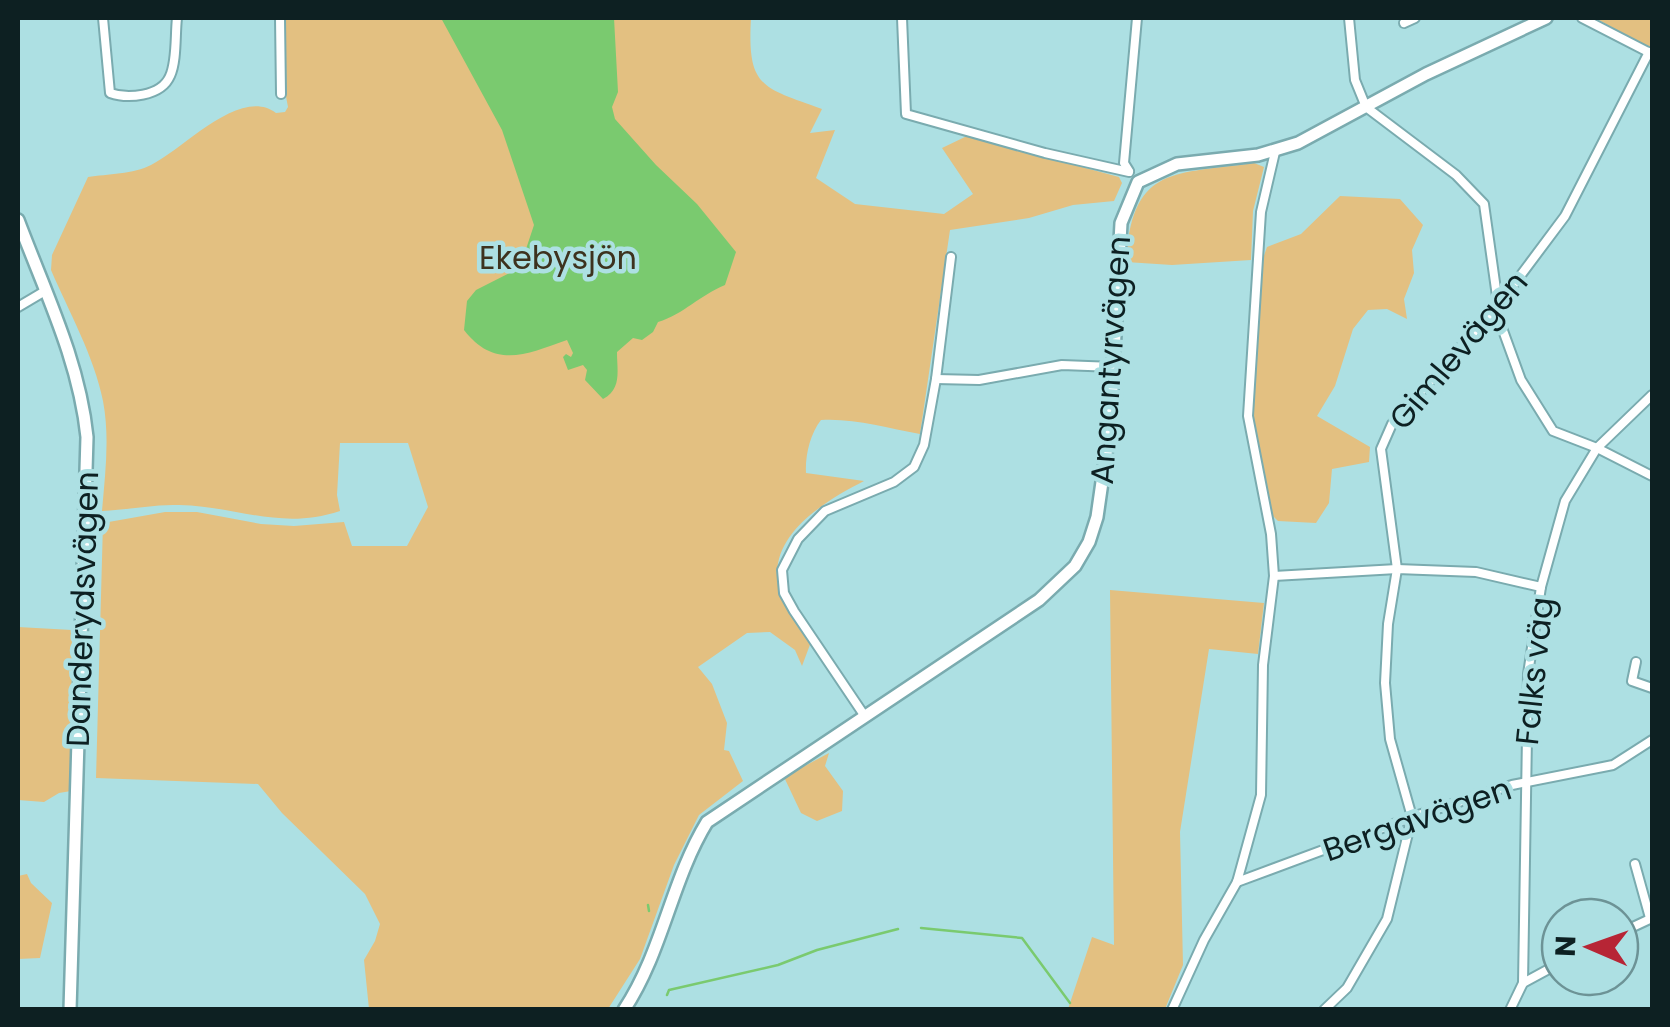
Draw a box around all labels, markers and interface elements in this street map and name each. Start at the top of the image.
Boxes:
street label: Angantyrvägen [1079,234,1141,486]
park label: Ekebysjön [479,235,637,280]
street label: Gimlevägen [1378,261,1538,439]
street label: Danderydsvägen [55,470,109,748]
street label: Falks väg [1504,595,1564,747]
street label: Bergavägen [1317,766,1517,872]
north arrow [1540,897,1640,997]
text: N [1546,935,1585,957]

